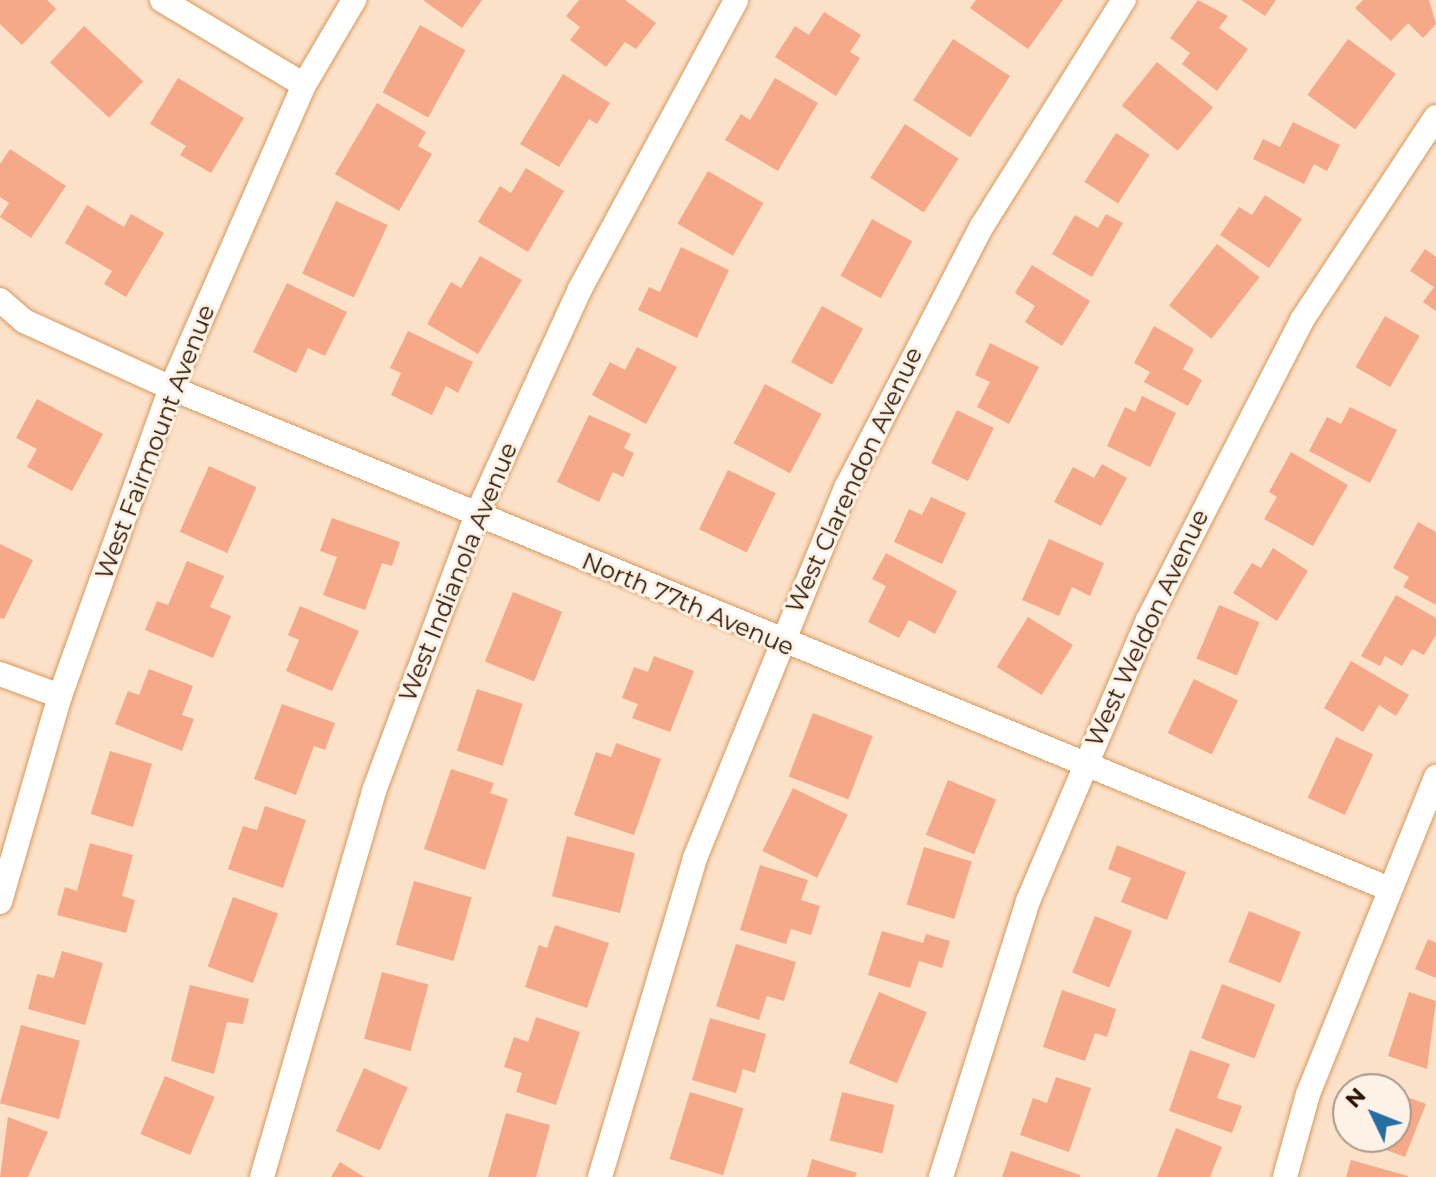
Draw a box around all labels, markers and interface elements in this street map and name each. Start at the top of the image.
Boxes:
street label: West Fairmount Avenue [89,301,221,583]
street label: West Clarendon Avenue [780,343,928,617]
street label: West Indianola Avenue [393,438,523,706]
street label: West Weldon Avenue [1079,505,1215,751]
street label: North 77th Avenue [578,546,798,662]
north arrow [1332,1073,1412,1153]
text: N [1340,1082,1371,1113]

